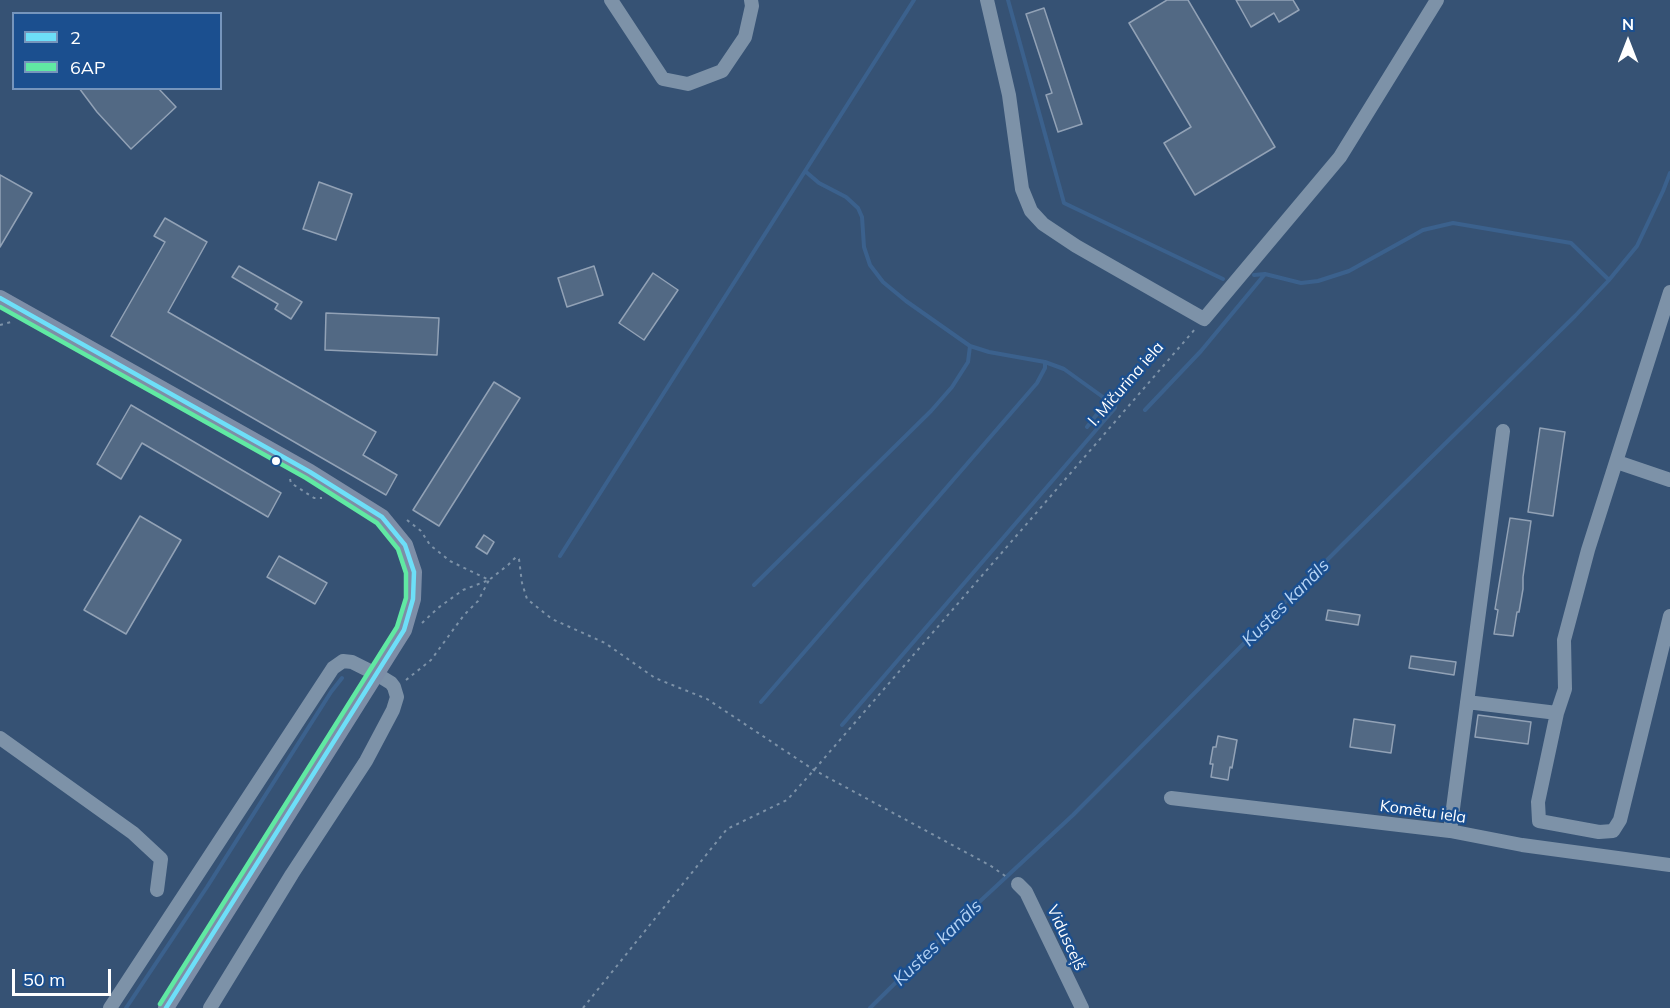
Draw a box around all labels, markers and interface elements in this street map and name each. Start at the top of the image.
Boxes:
legend [12,12,222,90]
north arrow [1598,12,1658,72]
text: N [1622,14,1634,34]
text: 2 [70,26,81,49]
text: 6AP [70,56,106,79]
street label: I. Mičurina iela [1084,338,1168,430]
unlabelled marker [270,455,282,467]
water label: Kustes kanāls [1238,555,1334,651]
street label: Komētu iela [1379,796,1467,828]
water label: Kustes kanāls [889,895,987,991]
street label: Vidusceļš [1043,902,1089,974]
scale bar [15,957,114,995]
text: 50 m [23,968,65,991]

